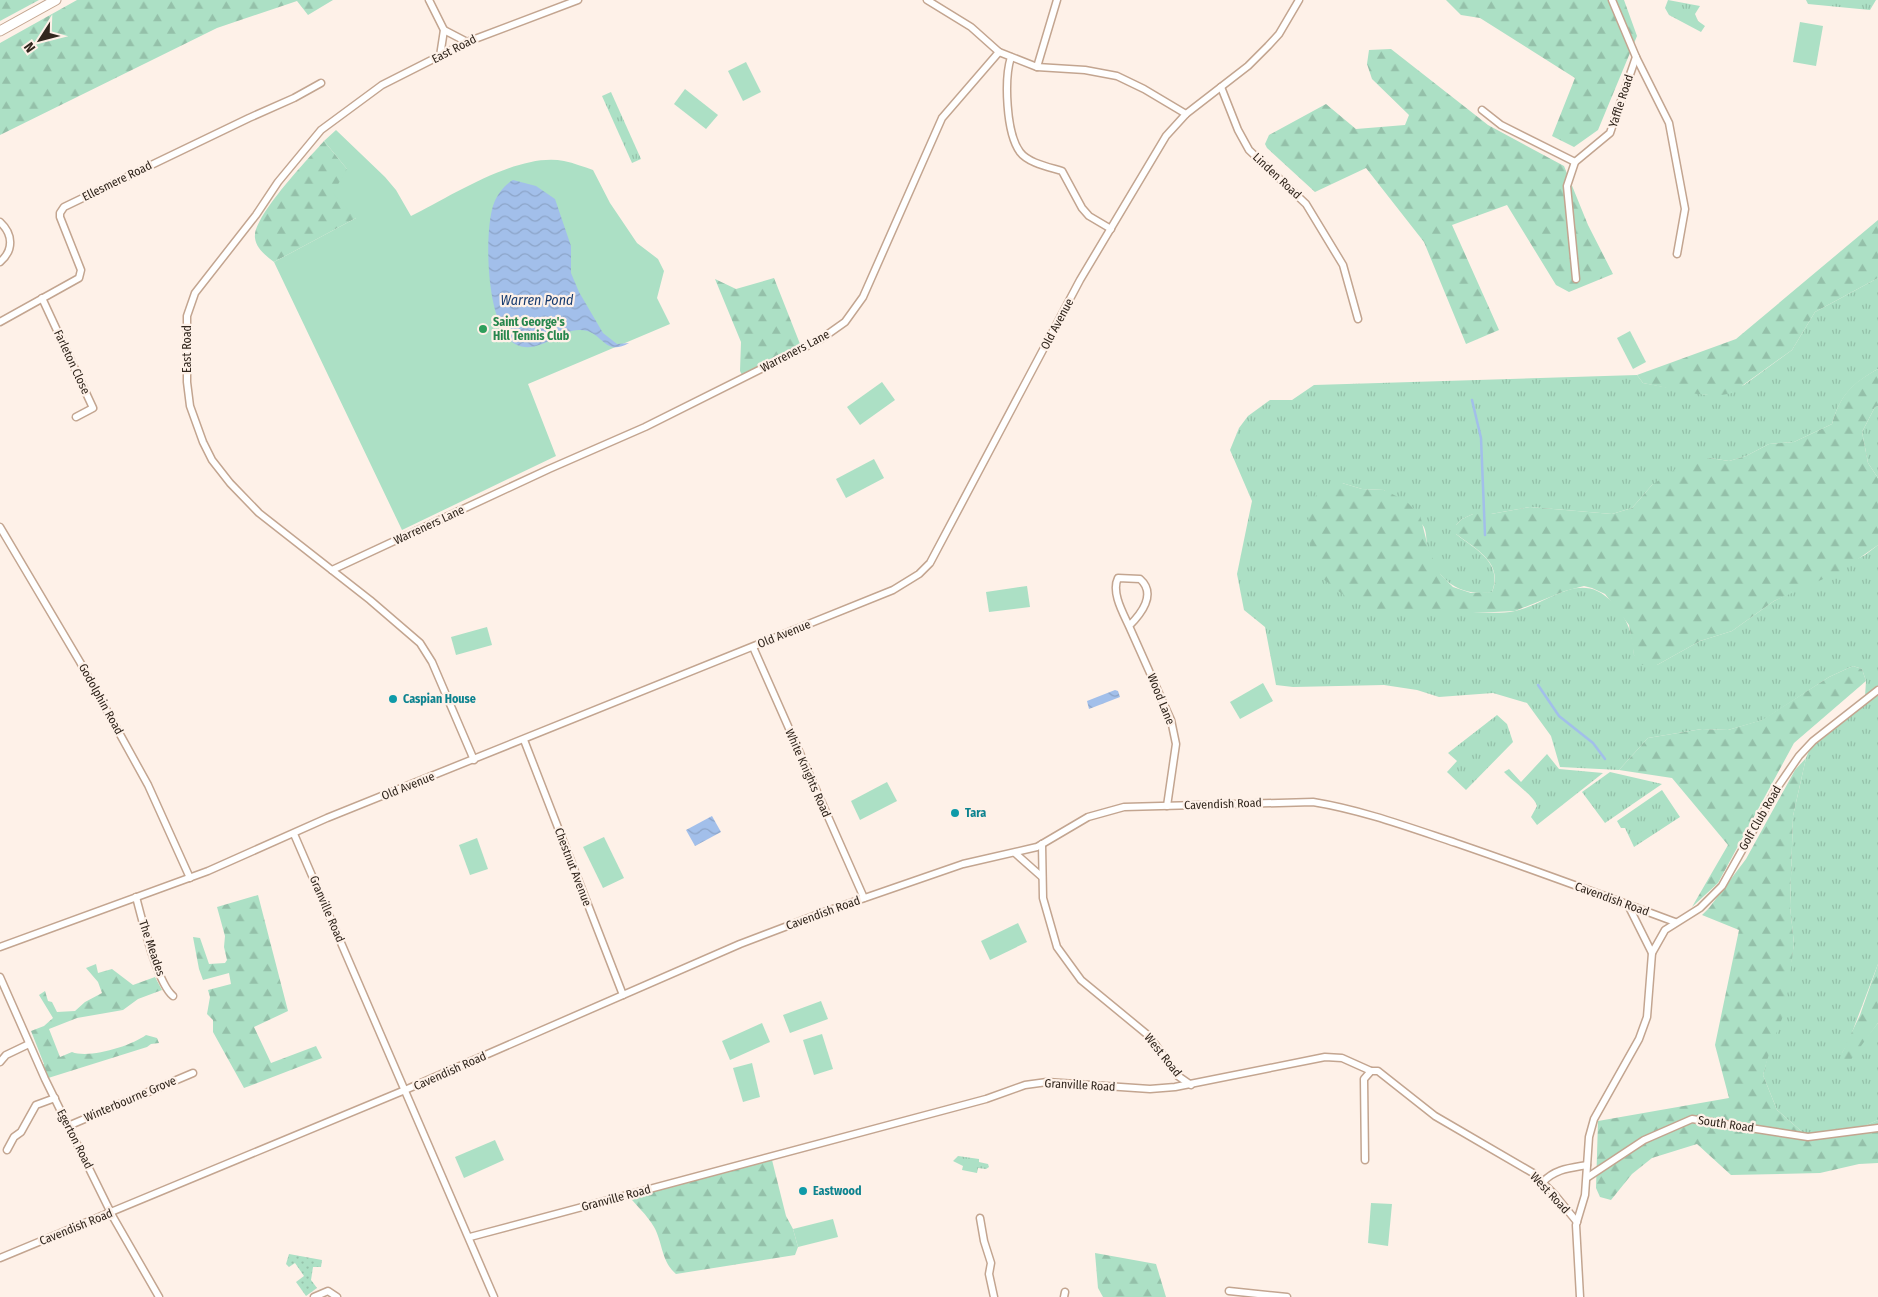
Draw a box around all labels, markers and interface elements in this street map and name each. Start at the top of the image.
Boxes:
north arrow [15,15,65,65]
street label: East Road [429,32,479,66]
text: N [21,39,39,56]
street label: Yaffle Road [1606,73,1636,129]
street label: Linden Road [1250,150,1304,202]
street label: Ellesmere Road [80,158,154,204]
water label: Warren Pond [501,292,574,309]
street label: Old Avenue [1038,296,1076,352]
place label: Saint George's Hill Tennis Club [493,315,570,343]
marker: Saint George's Hill Tennis Club [477,323,489,335]
street label: East Road [180,325,194,373]
street label: Warreners Lane [758,327,832,375]
street label: Farleton Close [51,328,93,396]
street label: Warreners Lane [392,503,466,547]
street label: Old Avenue [755,617,813,651]
street label: Godolphin Road [76,661,126,737]
street label: Wood Lane [1144,671,1178,727]
place label: Caspian House [403,692,476,706]
marker: Caspian House [387,693,399,705]
street label: White Knights Road [782,727,834,819]
street label: Old Avenue [379,769,437,803]
street label: Golf Club Road [1736,783,1784,853]
street label: Cavendish Road [1184,796,1262,812]
place label: Tara [965,806,986,820]
marker: Tara [949,807,961,819]
street label: Chestnut Avenue [552,826,594,908]
street label: Granville Road [307,874,347,944]
street label: Cavendish Road [1573,879,1651,919]
street label: Cavendish Road [784,893,862,933]
street label: The Meades [136,918,168,978]
street label: West Road [1141,1031,1185,1079]
street label: Cavendish Road [412,1049,488,1093]
street label: Winterbourne Grove [82,1073,178,1125]
street label: Granville Road [1044,1076,1116,1094]
street label: Egerton Road [54,1107,96,1171]
street label: South Road [1697,1113,1755,1135]
street label: West Road [1527,1169,1573,1217]
street label: Granville Road [580,1182,652,1214]
place label: Eastwood [813,1184,862,1198]
marker: Eastwood [797,1185,809,1197]
street label: Cavendish Road [37,1206,115,1248]

